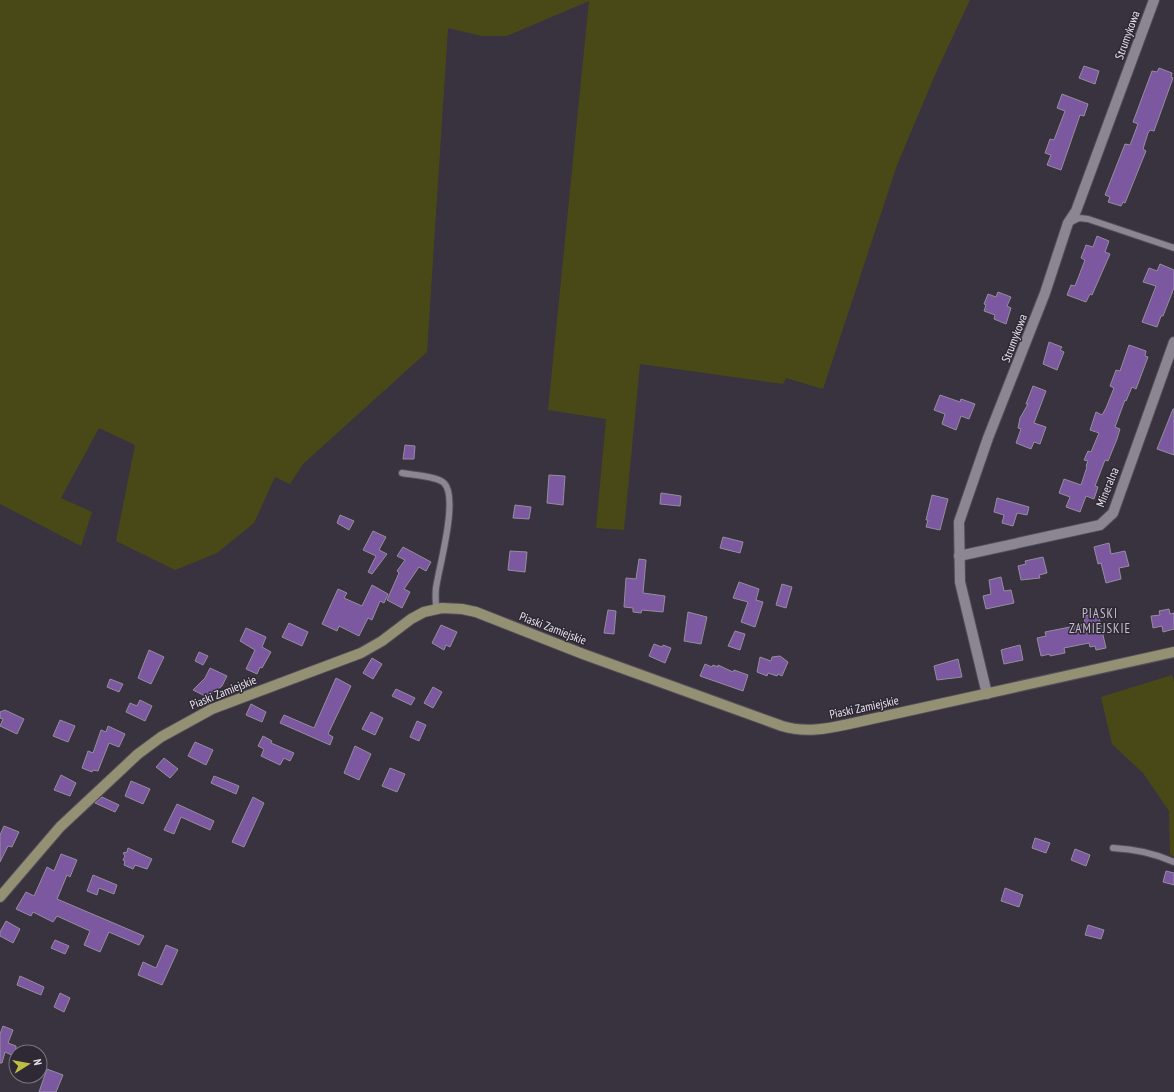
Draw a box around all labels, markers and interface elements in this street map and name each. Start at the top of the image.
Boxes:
street label: Strumykowa [1111,8,1143,61]
street label: Strumykowa [998,311,1030,364]
street label: Mineralna [1092,465,1122,509]
district label: PIASKI ZAMIEJSKIE [1069,605,1131,637]
street label: Piaski Zamiejskie [517,608,589,648]
street label: Piaski Zamiejskie [187,672,259,712]
street label: Piaski Zamiejskie [828,692,900,722]
north arrow [8,1044,48,1084]
text: N [30,1058,45,1066]

